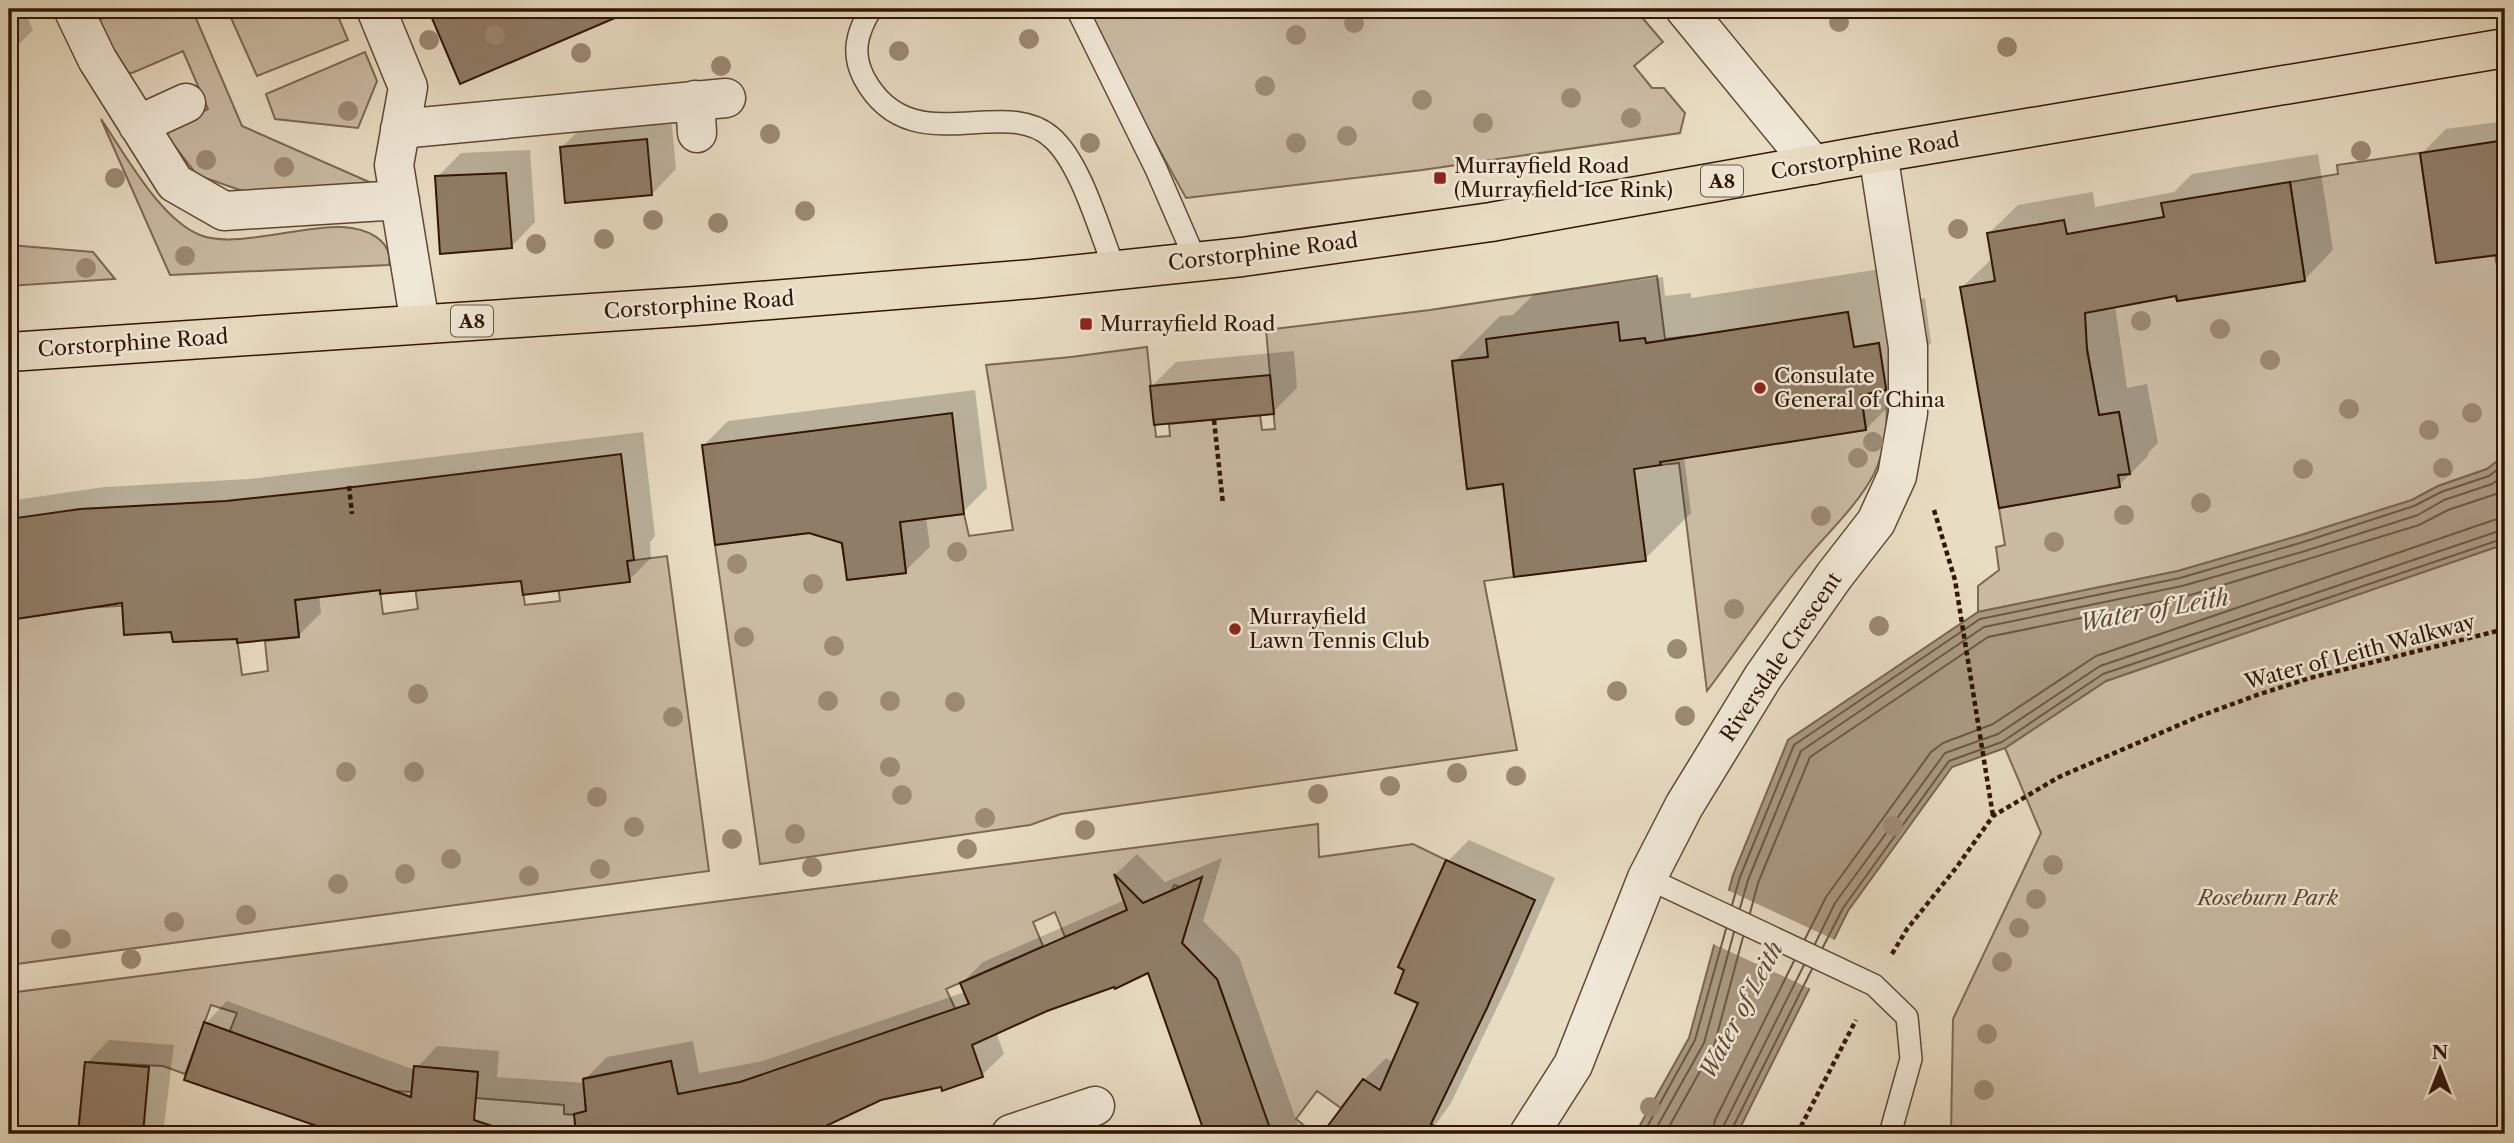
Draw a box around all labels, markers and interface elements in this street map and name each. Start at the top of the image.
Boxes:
street label: Corstorphine Road [1769,127,1961,184]
place label: Murrayfield Road (Murrayfield Ice Rink) [1454,153,1673,202]
road number: A8 [1701,166,1743,196]
marker: Murrayfield Road (Murrayfield Ice Rink) [1432,170,1448,186]
street label: Corstorphine Road [1167,227,1359,276]
street label: Corstorphine Road [603,285,795,324]
road number: A8 [451,306,493,336]
place label: Murrayfield Road [1100,311,1275,336]
marker: Murrayfield Road [1078,316,1094,332]
street label: Corstorphine Road [37,323,229,362]
place label: Consulate General of China [1774,363,1946,412]
marker: Consulate General of China [1752,380,1768,396]
street label: Riversdale Crescent [1715,567,1847,746]
water label: Water of Leith [2077,583,2231,637]
place label: Murrayfield Lawn Tennis Club [1249,604,1430,653]
street label: Water of Leith Walkway [2241,609,2478,695]
marker: Murrayfield Lawn Tennis Club [1227,621,1243,637]
park label: Roseburn Park [2196,885,2338,910]
water label: Water of Leith [1693,937,1789,1083]
north arrow [2406,1034,2476,1104]
text: N [2432,1041,2448,1064]

